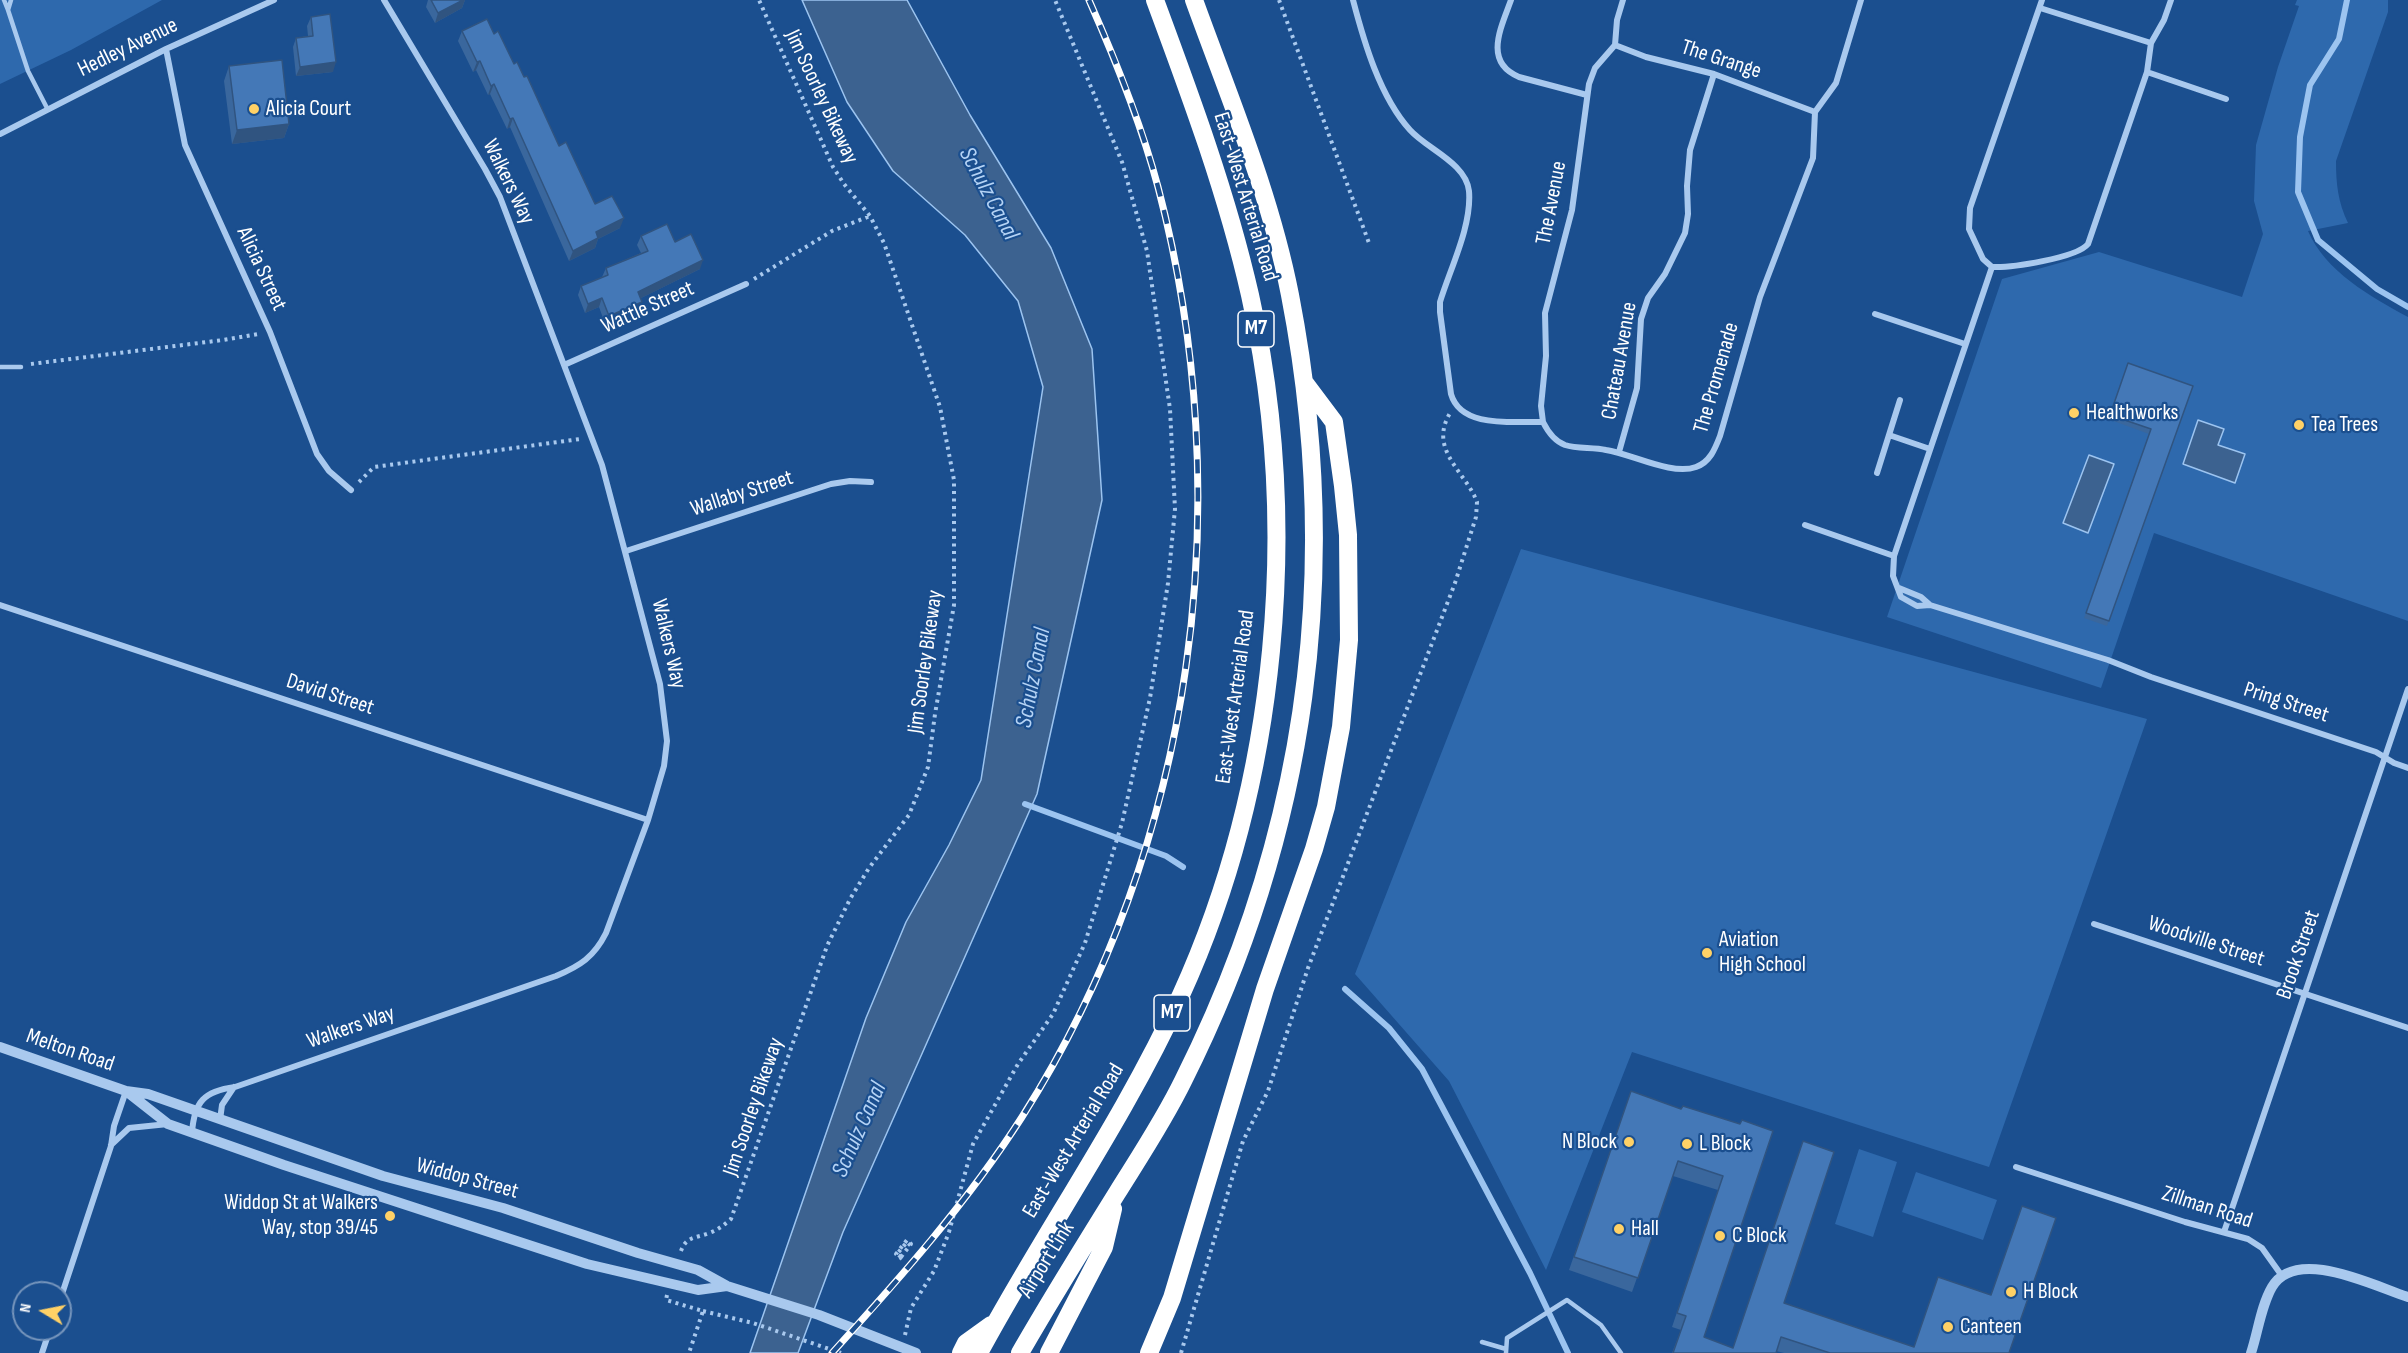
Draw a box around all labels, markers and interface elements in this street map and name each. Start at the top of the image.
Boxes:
street label: Hedley Avenue [74,13,182,83]
street label: Jim Soorley Bikeway [778,26,864,168]
street label: The Grange [1678,35,1764,85]
place label: Alicia Court [266,96,351,122]
marker: Alicia Court [247,102,261,116]
street label: East-West Arterial Road [1207,109,1283,285]
street label: Walkers Way [476,135,540,229]
water label: Schulz Canal [952,143,1024,245]
street label: The Avenue [1531,159,1573,247]
street label: Alicia Street [230,223,292,315]
street label: Wattle Street [598,276,698,340]
street label: Chateau Avenue [1597,300,1643,422]
road number: M7 [1238,311,1274,347]
street label: The Promenade [1689,320,1745,436]
place label: Healthworks [2086,400,2178,426]
marker: Healthworks [2067,406,2081,420]
place label: Tea Trees [2311,412,2378,438]
marker: Tea Trees [2292,418,2306,432]
street label: Wallaby Street [687,465,797,523]
street label: Jim Soorley Bikeway [903,589,949,735]
street label: Walkers Way [645,597,691,691]
street label: East-West Arterial Road [1211,608,1261,786]
water label: Schulz Canal [1010,626,1058,730]
street label: David Street [283,668,377,722]
street label: Pring Street [2240,677,2332,729]
street label: Brook Street [2271,907,2327,1003]
street label: Woodville Street [2144,911,2268,973]
place label: Aviation High School [1719,927,1806,978]
marker: Aviation High School [1700,946,1714,960]
road number: M7 [1154,995,1190,1031]
street label: Walkers Way [304,1001,398,1055]
street label: Melton Road [23,1024,117,1078]
street label: Jim Soorley Bikeway [718,1034,790,1180]
street label: East-West Arterial Road [1018,1059,1130,1223]
water label: Schulz Canal [826,1078,894,1182]
place label: N Block [1562,1129,1617,1155]
place label: L Block [1699,1131,1751,1157]
marker: N Block [1622,1135,1636,1149]
marker: L Block [1680,1137,1694,1151]
street label: Widdop Street [413,1153,521,1205]
street label: Zillman Road [2158,1181,2256,1235]
place label: Widdop St at Walkers Way, stop 39/45 [224,1190,378,1242]
marker: Widdop St at Walkers Way, stop 39/45 [383,1209,397,1223]
place label: Hall [1631,1216,1659,1242]
street label: Airport Link [1013,1217,1081,1303]
marker: Hall [1612,1222,1626,1236]
place label: C Block [1732,1223,1786,1249]
marker: C Block [1713,1229,1727,1243]
place label: H Block [2023,1279,2078,1305]
north arrow [12,1281,72,1341]
marker: H Block [2004,1285,2018,1299]
text: N [16,1302,36,1314]
place label: Canteen [1960,1314,2022,1340]
marker: Canteen [1941,1320,1955,1334]

